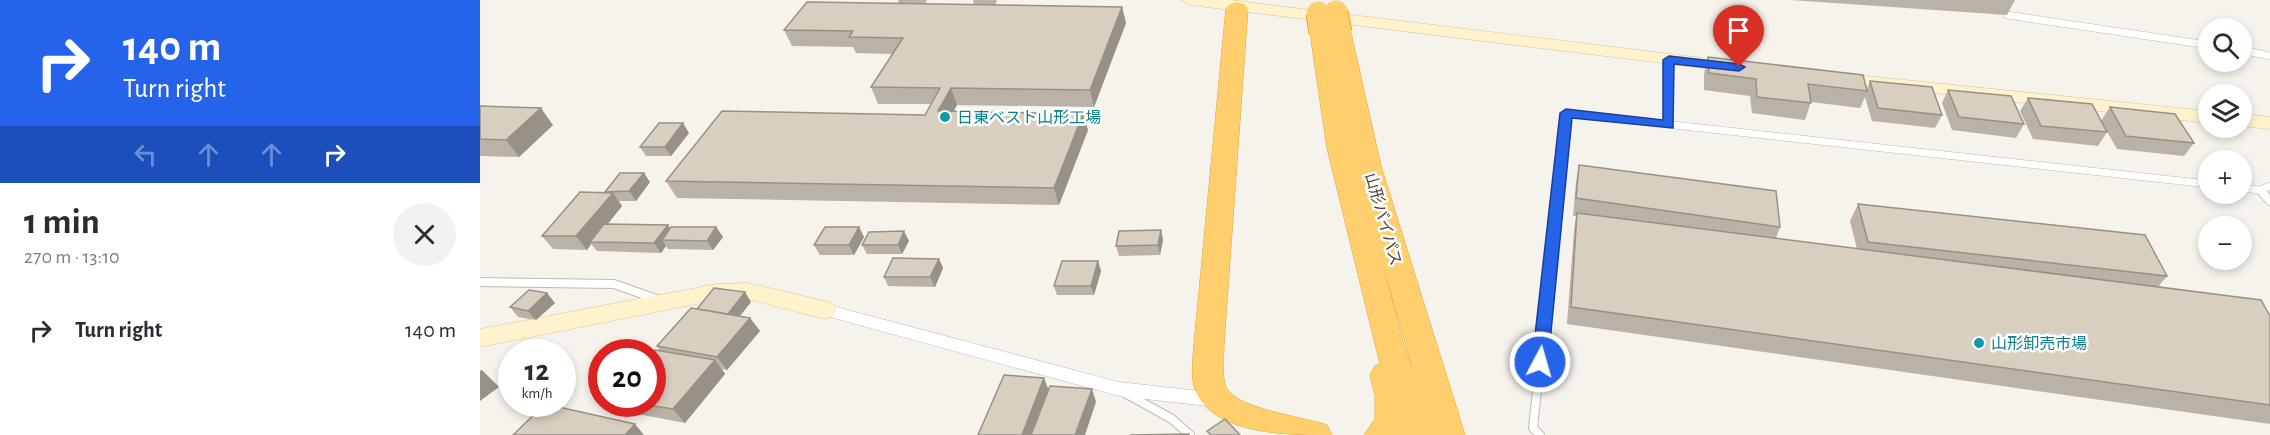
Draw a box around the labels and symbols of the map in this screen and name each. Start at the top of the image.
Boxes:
pin [1713,5,1764,67]
place label: 日東ベスト山形工場 [957,109,1101,126]
marker: 日東ベスト山形工場 [938,110,952,124]
street label: 山形バイパス [1362,171,1405,267]
position arrow [1508,330,1572,394]
place label: 山形卸売市場 [1991,334,2087,352]
marker: 山形卸売市場 [1972,336,1986,350]
speed limit sign: 20 [588,339,666,417]

